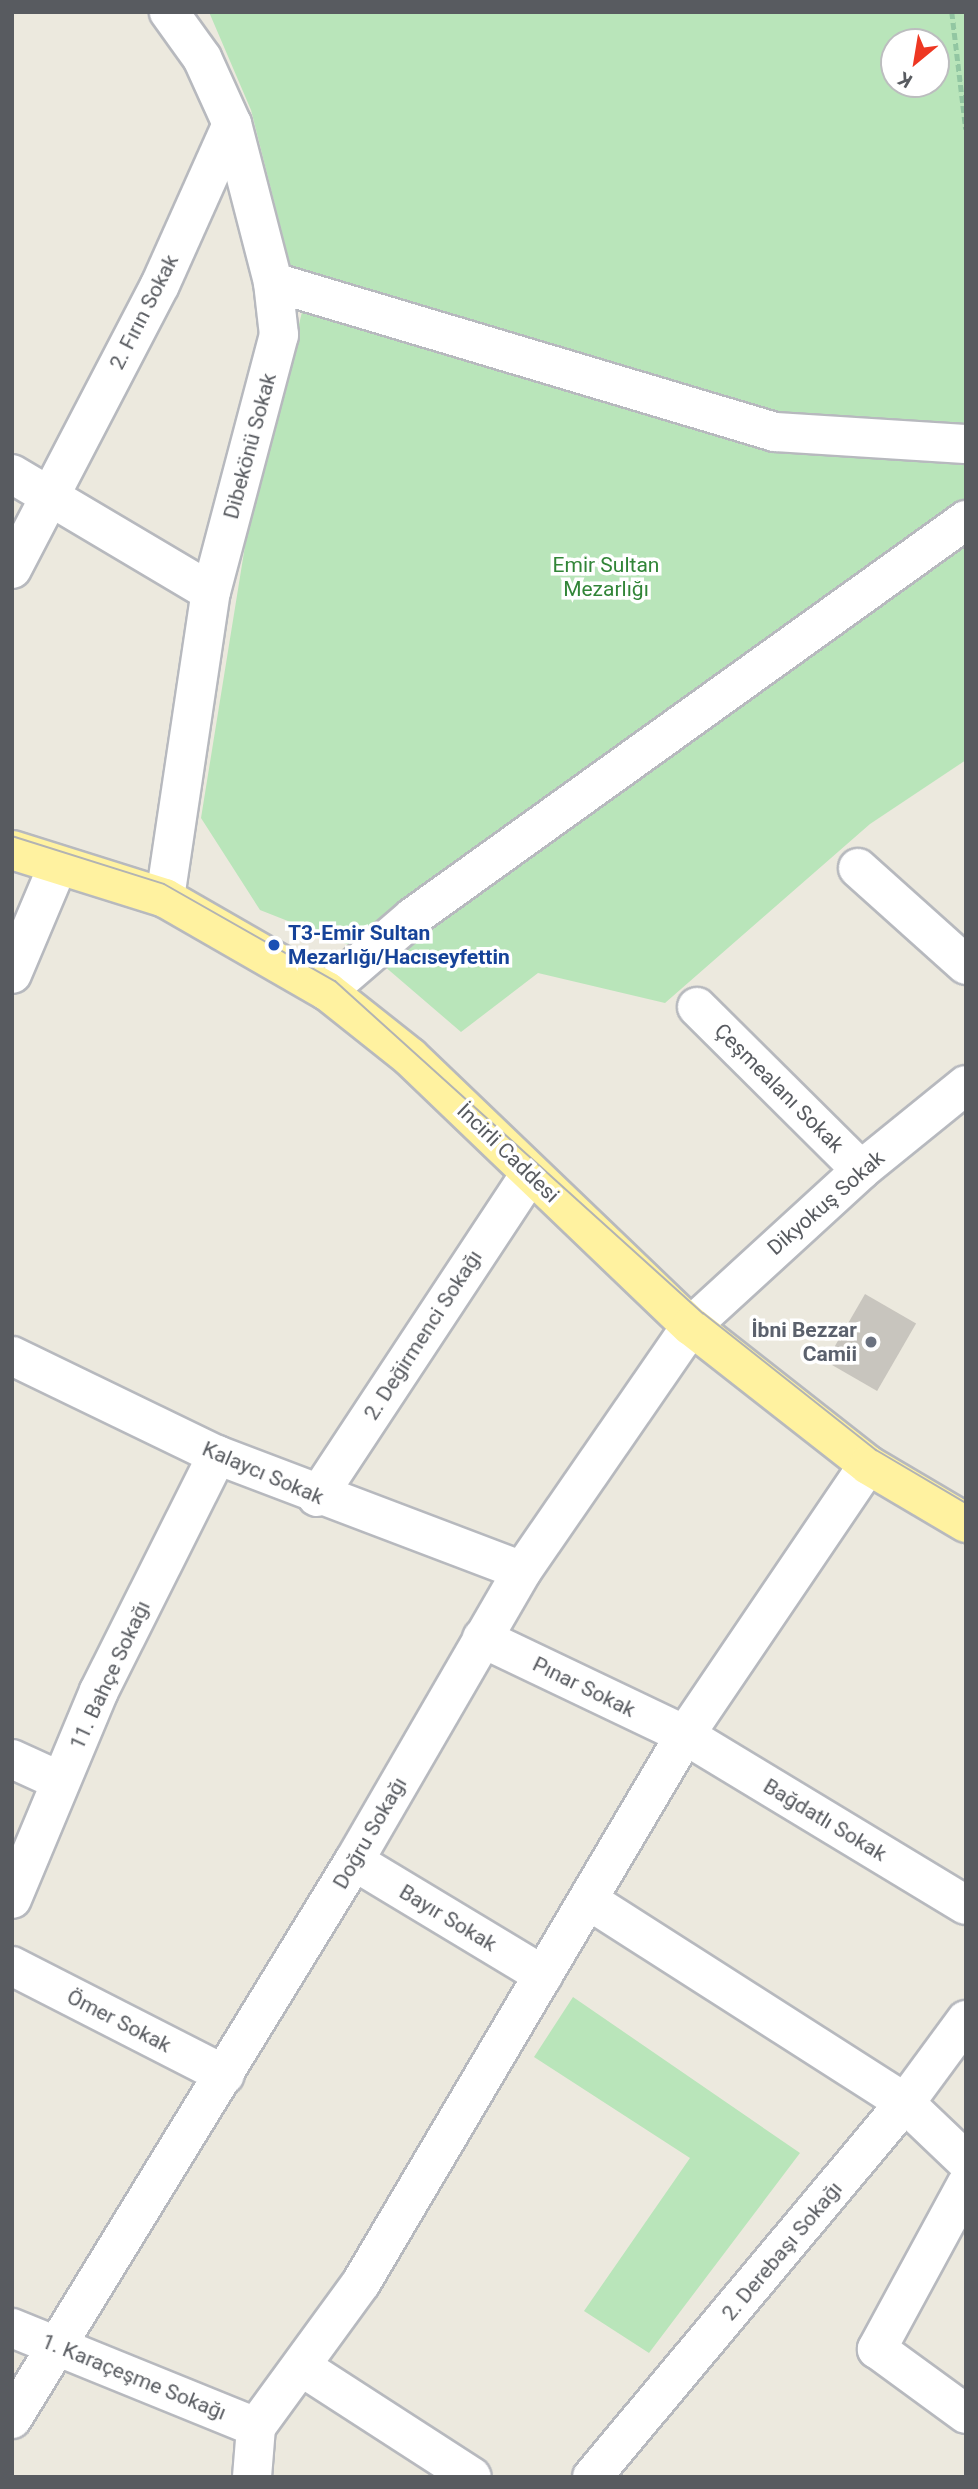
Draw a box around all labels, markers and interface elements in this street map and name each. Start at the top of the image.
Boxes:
north arrow [880,28,950,98]
text: K [894,67,916,93]
street label: 2. Fırın Sokak [104,250,184,374]
street label: Dibekönü Sokak [218,370,282,522]
park label: Emir Sultan Mezarlığı [553,552,659,602]
place label: T3-Emir Sultan Mezarlığı/Hacıseyfettin [288,920,510,970]
marker: T3-Emir Sultan Mezarlığı/Hacıseyfettin [266,937,282,953]
street label: Çeşmealanı Sokak [709,1018,849,1158]
street label: İncirli Caddesi [452,1098,564,1208]
street label: Dikyokuş Sokak [762,1145,890,1261]
street label: 2. Değirmenci Sokağı [359,1245,487,1425]
place label: İbni Bezzar Camii [751,1317,857,1367]
marker: İbni Bezzar Camii [863,1334,879,1350]
street label: Kalaycı Sokak [199,1436,327,1510]
street label: 11. Bahçe Sokağı [65,1597,155,1753]
street label: Pınar Sokak [529,1651,639,1723]
street label: Doğru Sokağı [328,1773,412,1893]
street label: Bağdatlı Sokak [759,1773,891,1867]
street label: Bayır Sokak [395,1879,501,1957]
street label: Ömer Sokak [63,1984,175,2058]
street label: 2. Derebaşı Sokağı [717,2176,847,2326]
street label: 1. Karaçeşme Sokağı [38,2329,230,2425]

